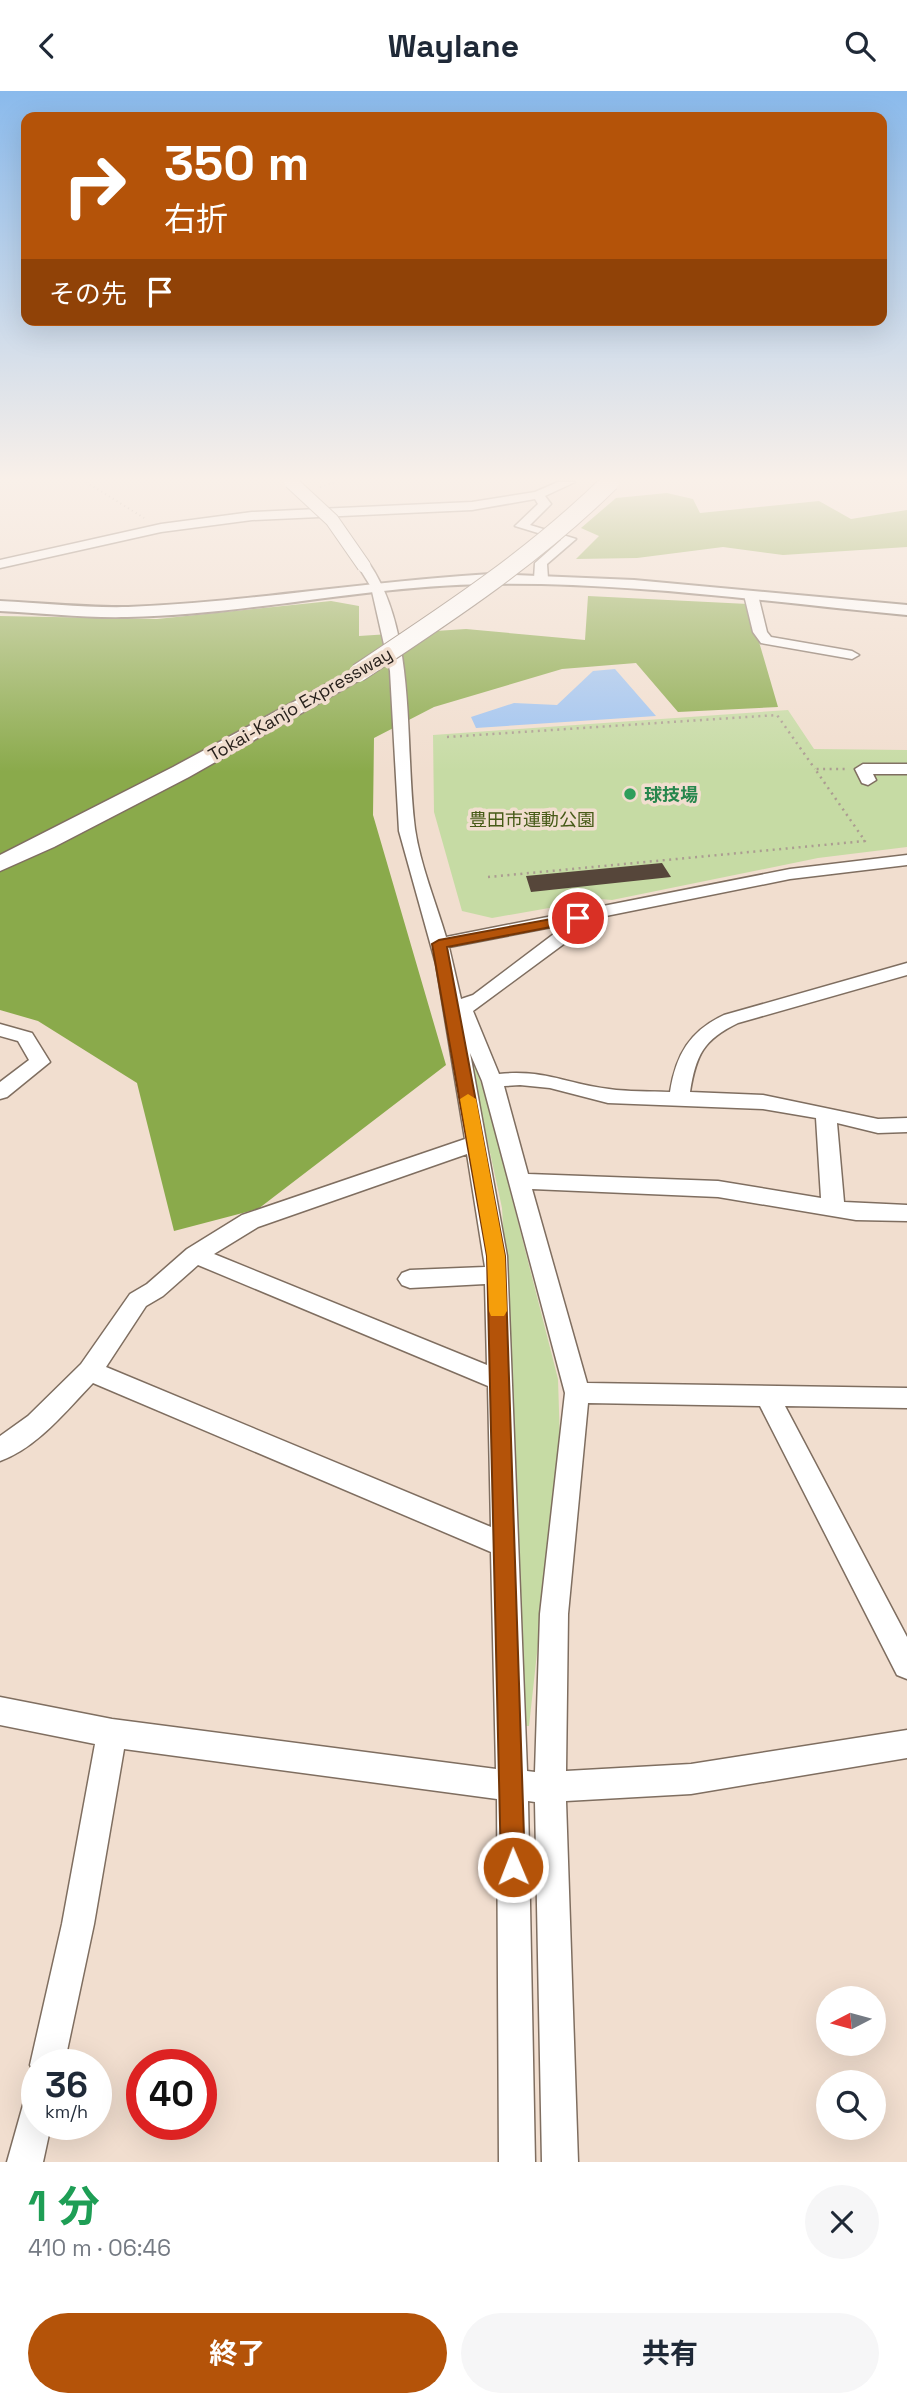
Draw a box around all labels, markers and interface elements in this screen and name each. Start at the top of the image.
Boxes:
text: Waylane [388,26,519,66]
icon: back [28,27,66,65]
icon: search [841,27,879,65]
text: 350 m [164,132,309,194]
icon: right [49,140,140,231]
text: 右折 [164,199,228,239]
icon: arrive [141,273,179,311]
text: その先 [49,277,127,311]
street label: Tokai-Kanjo Expressway [204,642,396,766]
place label: 球技場 [644,783,698,806]
marker: 球技場 [622,786,638,802]
park label: 豊田市運動公園 [469,808,595,831]
pin [548,888,608,948]
icon: arrive [559,899,597,937]
position arrow [476,1830,550,1904]
north arrow [816,1986,886,2056]
map controls [816,1986,886,2140]
speed limit sign: 40 [126,2049,217,2140]
text: 36 [45,2063,88,2107]
button: search [816,2070,886,2140]
text: km/h [45,2100,88,2123]
text: 1 分 [28,2180,100,2233]
button: close [805,2185,879,2259]
text: 410 m · 06:46 [28,2233,171,2263]
button: 終了 [28,2313,447,2393]
button: 共有 [461,2313,879,2393]

